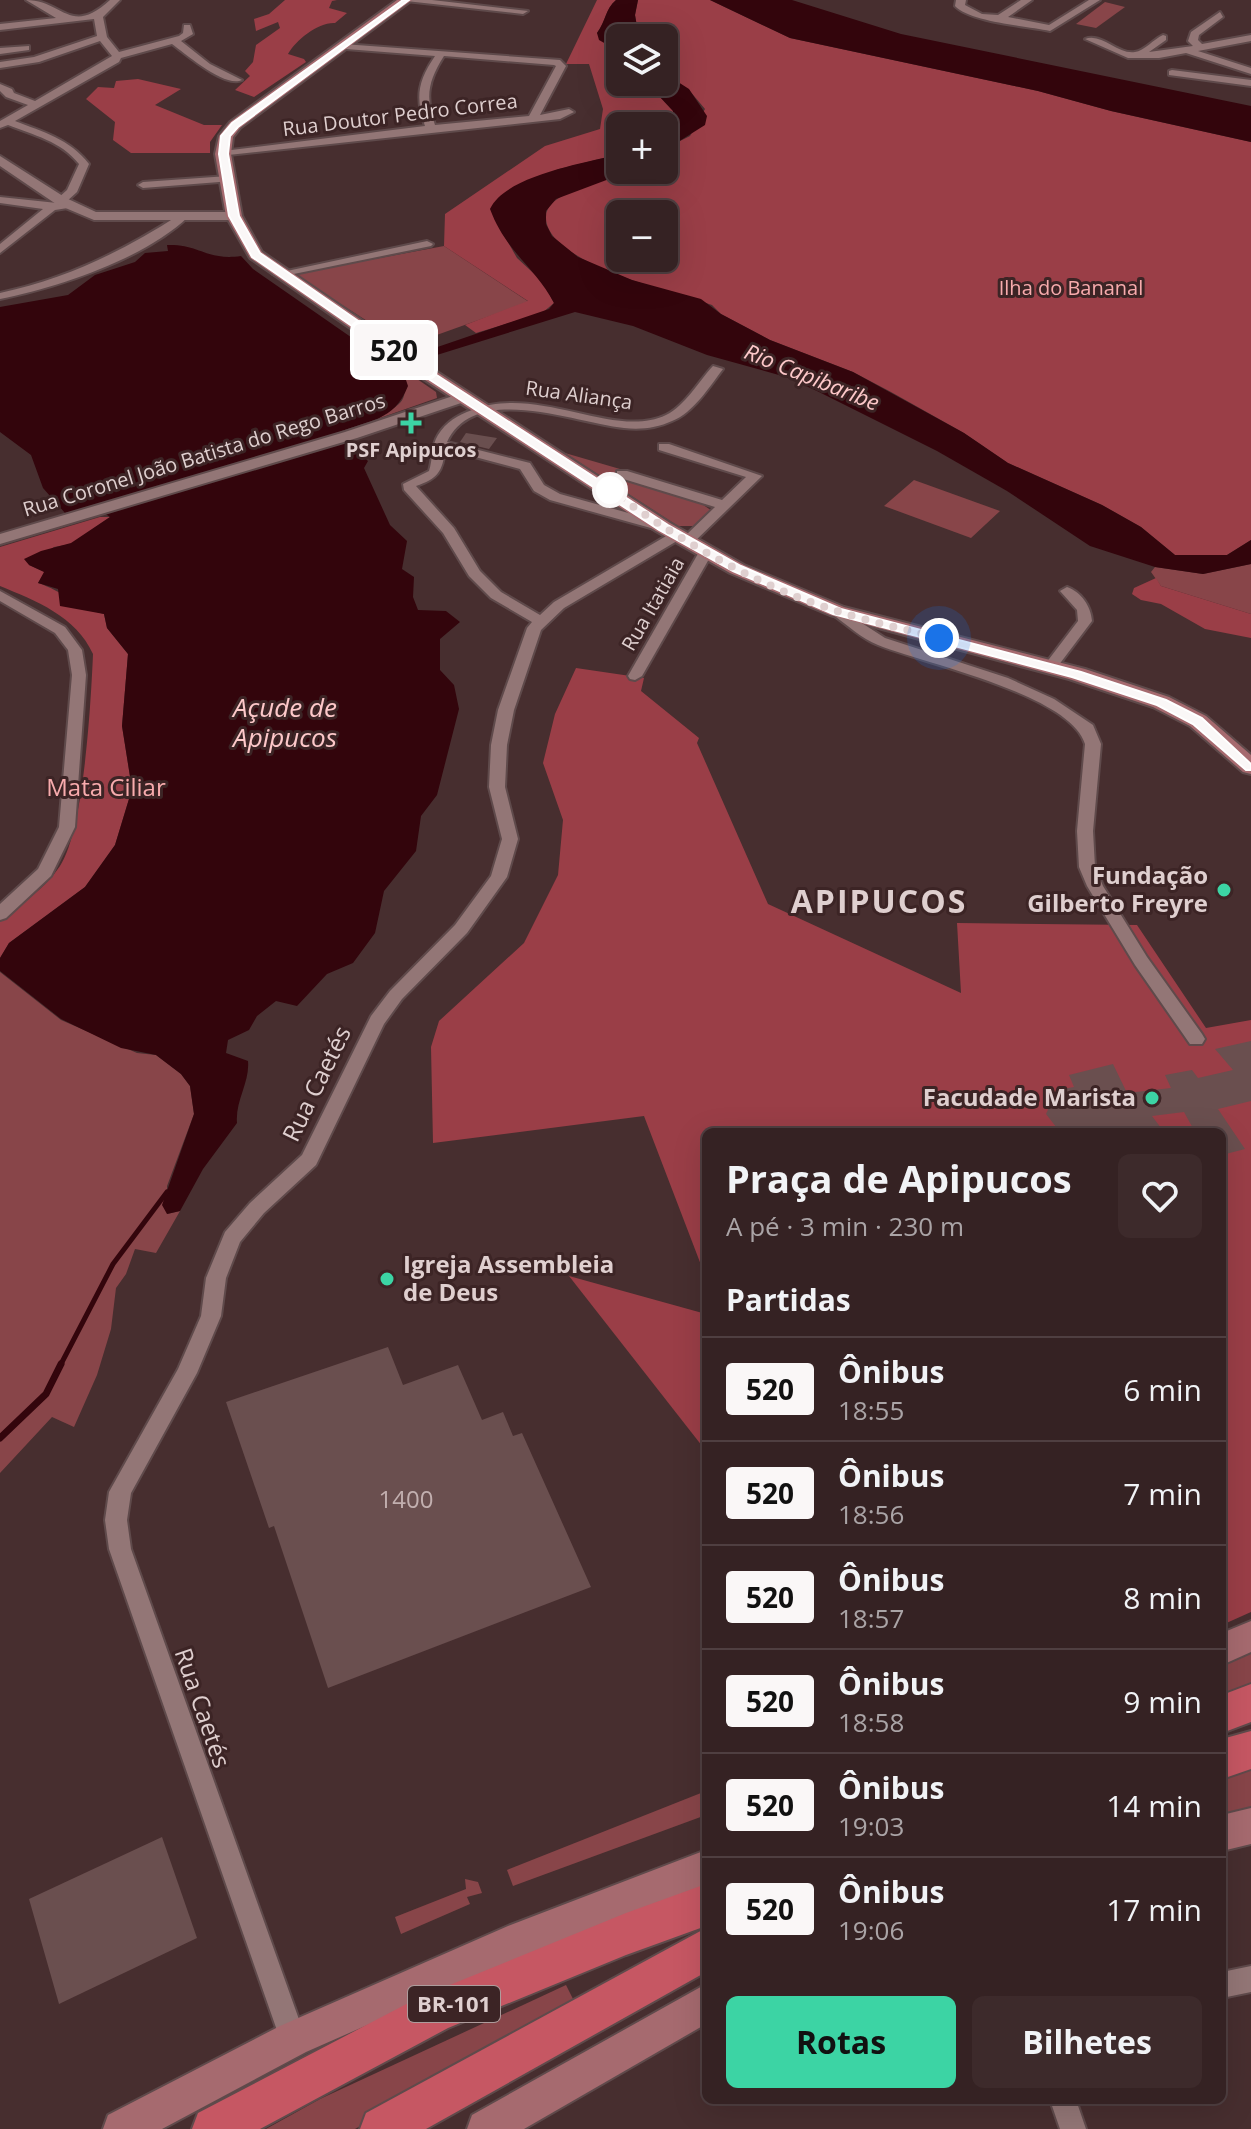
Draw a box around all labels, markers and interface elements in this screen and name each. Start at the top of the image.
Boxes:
map controls [606,24,678,272]
button: layers [606,24,678,96]
street label: Rua Doutor Pedro Correa [281,87,519,142]
button: + [606,112,678,184]
button: − [606,200,678,272]
park label: Ilha do Bananal [999,274,1143,301]
line badge: 520 [348,324,440,376]
text: 520 [370,331,418,369]
water label: Rio Capibaribe [740,335,884,417]
street label: Rua Aliança [524,374,634,415]
street label: Rua Coronel João Batista do Rego Barros [19,386,388,523]
marker: PSF Apipucos [400,412,422,434]
place label: PSF Apipucos [346,436,476,463]
unlabelled marker [593,473,627,507]
street label: Rua Itatiaia [615,552,690,656]
your location [919,618,959,658]
water label: Açude de Apipucos [231,689,337,755]
park label: Mata Ciliar [46,770,166,803]
place label: Fundação Gilberto Freyre [1027,858,1208,919]
district label: APIPUCOS [791,879,967,922]
marker: Fundação Gilberto Freyre [1215,881,1233,899]
street label: Rua Caetés [274,1020,358,1147]
place label: Facudade Marista [923,1080,1136,1113]
marker: Facudade Marista [1143,1089,1161,1107]
text: Praça de Apipucos [726,1152,1072,1204]
button: heart [1118,1154,1202,1238]
text: A pé · 3 min · 230 m [726,1208,964,1244]
place label: Igreja Assembleia de Deus [403,1247,614,1308]
marker: Igreja Assembleia de Deus [378,1270,396,1288]
text: Partidas [726,1279,851,1320]
text: Ônibus [838,1351,944,1392]
text: 6 min [1123,1369,1202,1410]
text: 520 [746,1370,794,1408]
text: 18:55 [838,1392,904,1428]
text: Ônibus [838,1455,944,1496]
text: 7 min [1123,1473,1202,1514]
text: 520 [746,1474,794,1512]
house number: 1400 [379,1482,433,1515]
text: 18:56 [838,1496,904,1532]
text: Ônibus [838,1559,944,1600]
text: 8 min [1123,1577,1202,1618]
text: 520 [746,1578,794,1616]
text: 18:57 [838,1600,904,1636]
street label: Rua Caetés [168,1643,239,1772]
text: Ônibus [838,1663,944,1704]
text: 9 min [1123,1681,1202,1722]
text: 520 [746,1682,794,1720]
text: 18:58 [838,1704,904,1740]
text: Ônibus [838,1767,944,1808]
text: 14 min [1106,1785,1202,1826]
text: 520 [746,1786,794,1824]
text: 19:03 [838,1808,904,1844]
text: Ônibus [838,1871,944,1912]
text: 17 min [1106,1889,1202,1930]
text: 520 [746,1890,794,1928]
text: 19:06 [838,1912,904,1948]
road number: BR-101 [408,1986,500,2022]
button: Rotas [726,1996,956,2088]
button: Bilhetes [972,1996,1202,2088]

